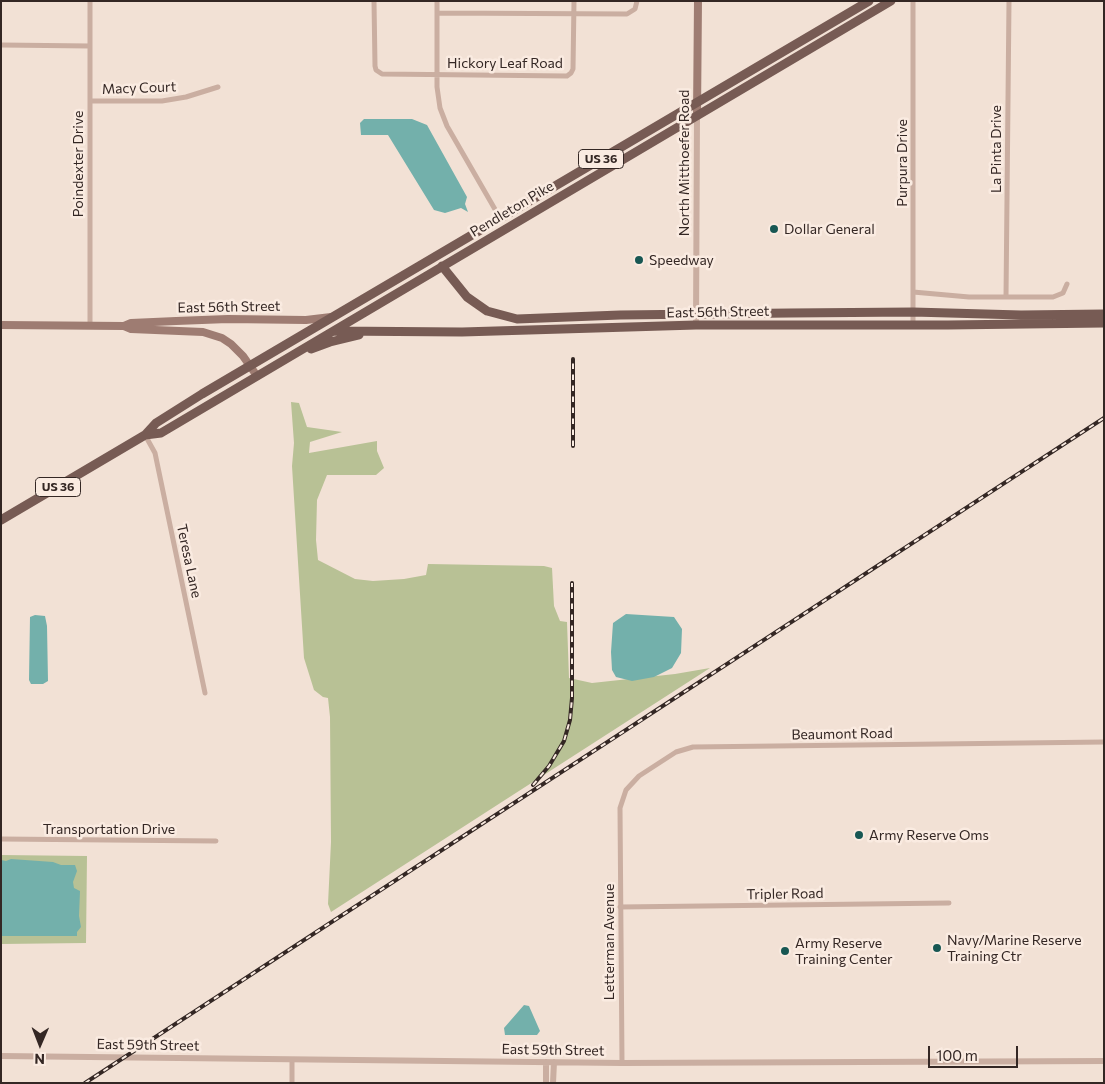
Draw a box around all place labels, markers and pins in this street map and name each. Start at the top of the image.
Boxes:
place label: Dollar General [784,221,875,237]
marker: Dollar General [768,223,780,235]
place label: Speedway [649,252,714,268]
marker: Speedway [633,254,645,266]
place label: Army Reserve Oms [869,827,989,843]
marker: Army Reserve Oms [853,829,865,841]
place label: Navy/Marine Reserve Training Ctr [947,932,1082,964]
place label: Army Reserve Training Center [795,935,893,968]
marker: Navy/Marine Reserve Training Ctr [931,942,943,954]
marker: Army Reserve Training Center [779,945,791,957]

